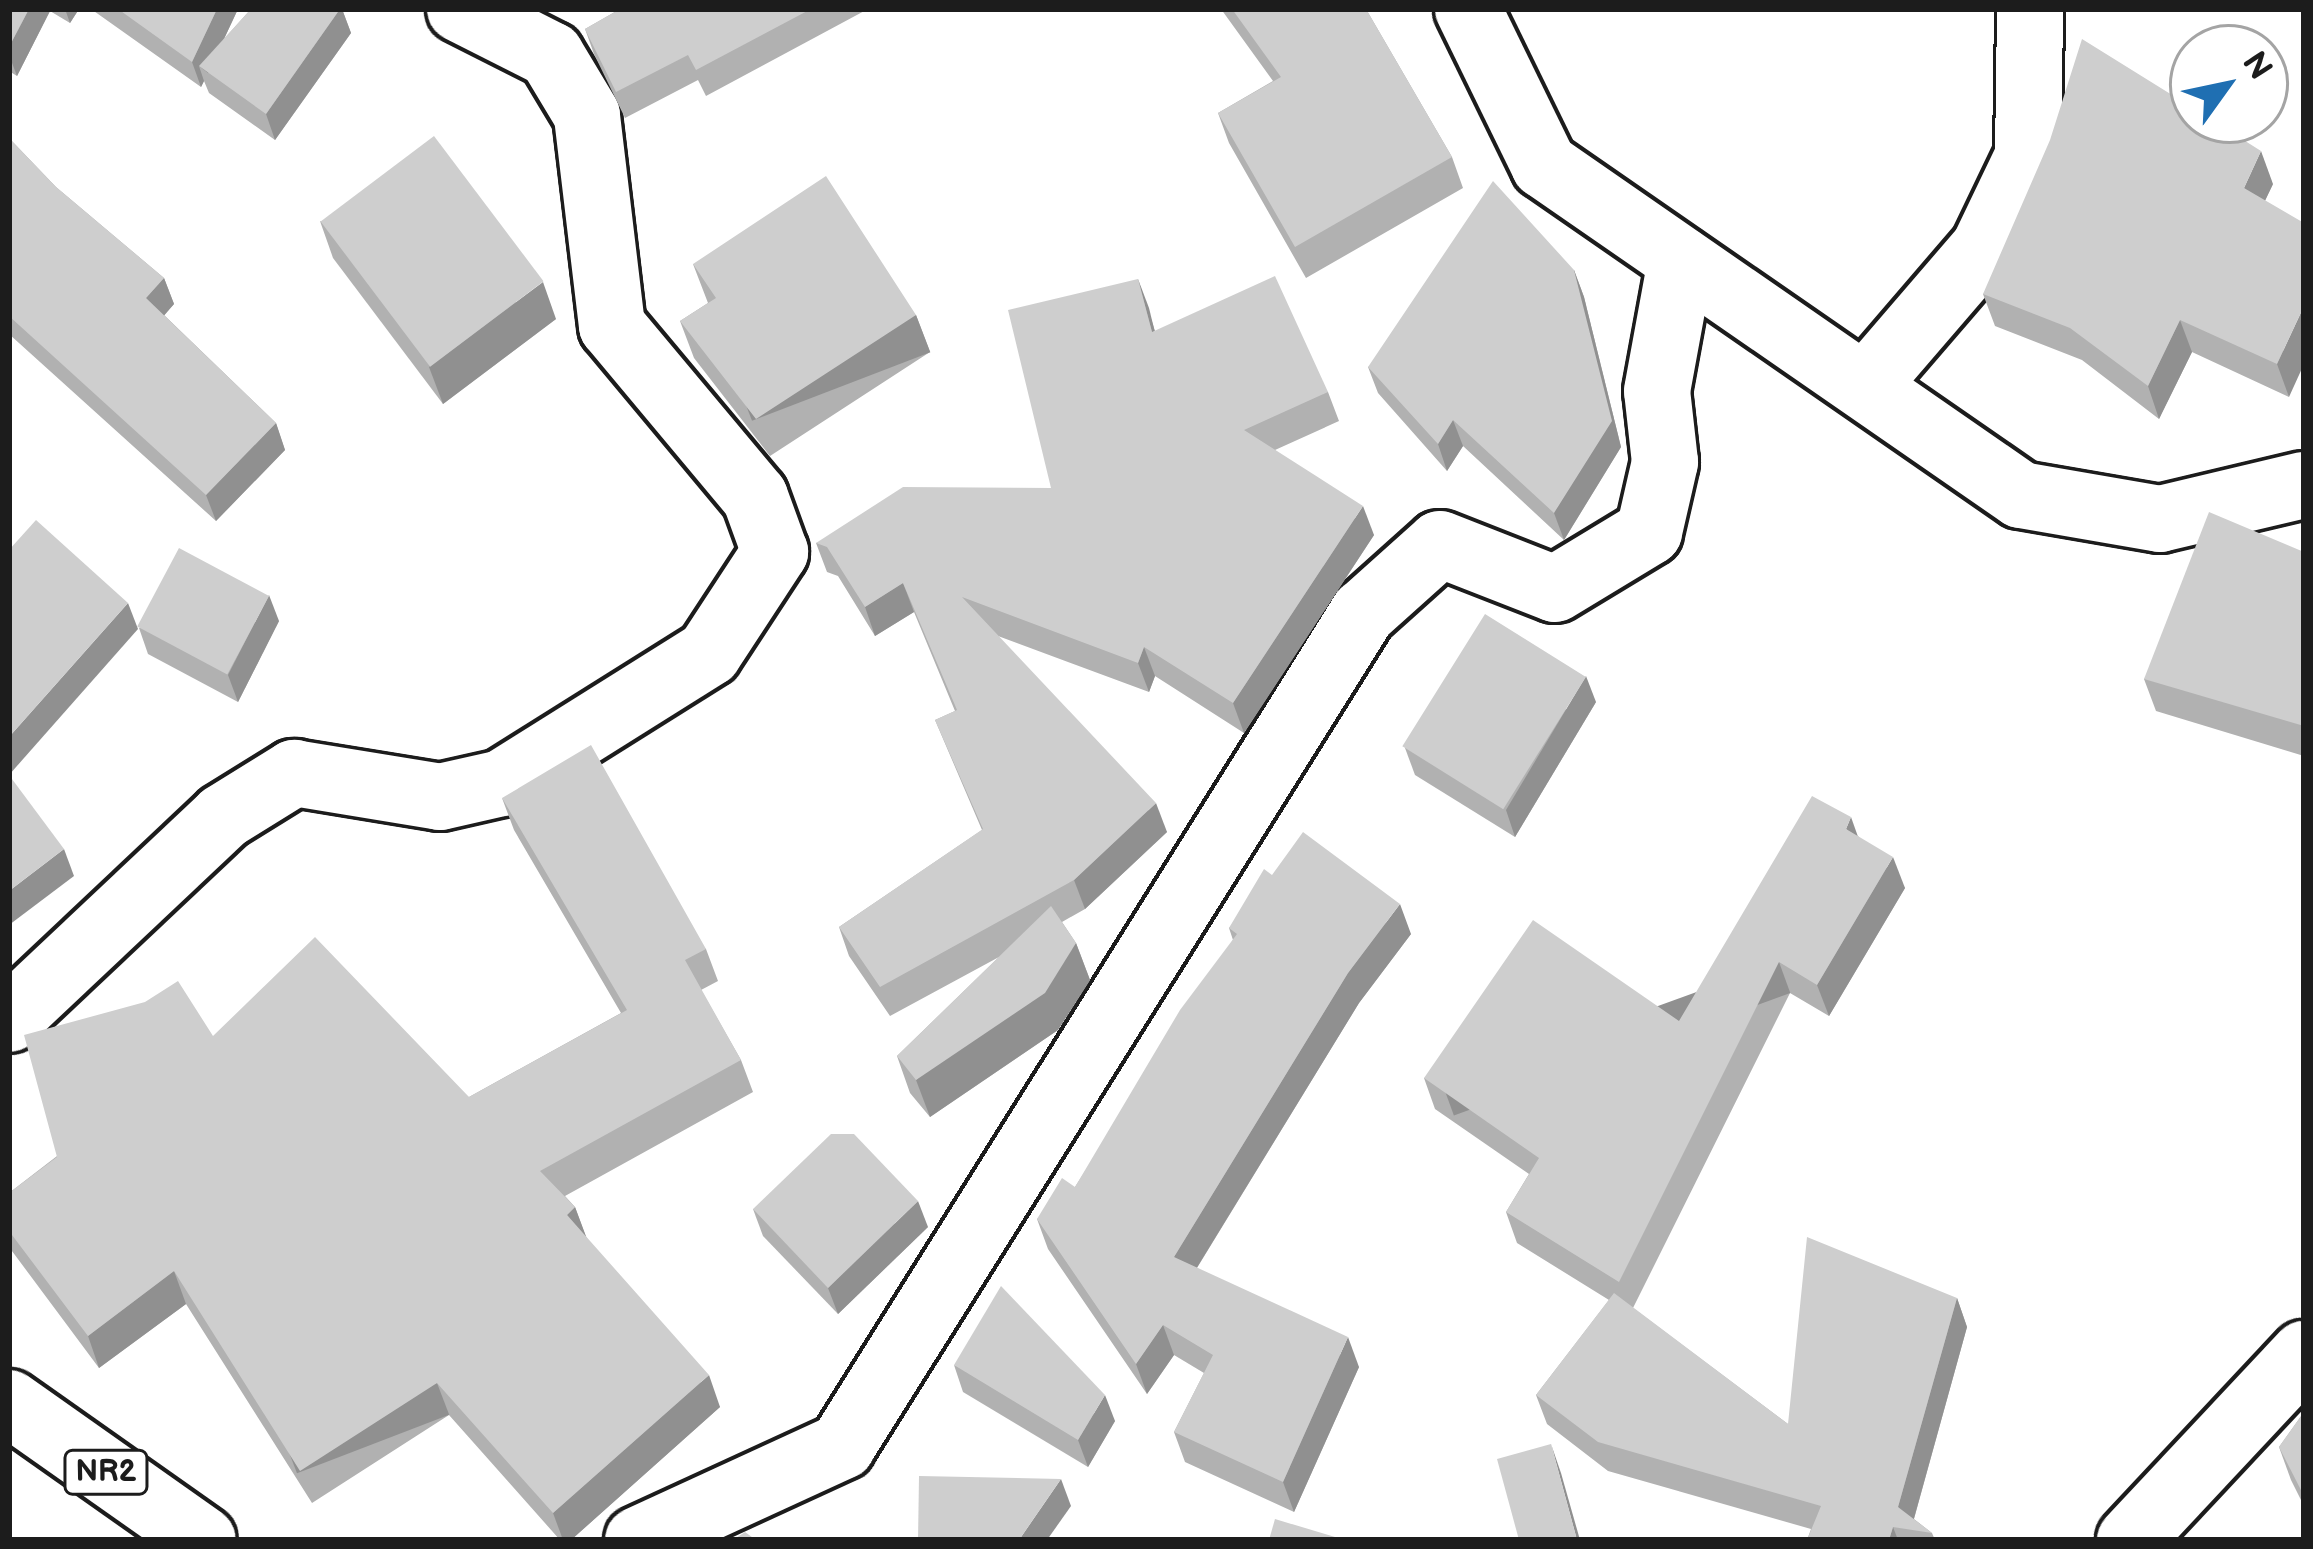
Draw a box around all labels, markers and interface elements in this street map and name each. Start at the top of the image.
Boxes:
north arrow [2169,24,2289,144]
text: N [2233,45,2280,87]
road number: NR2 [61,1448,151,1496]

